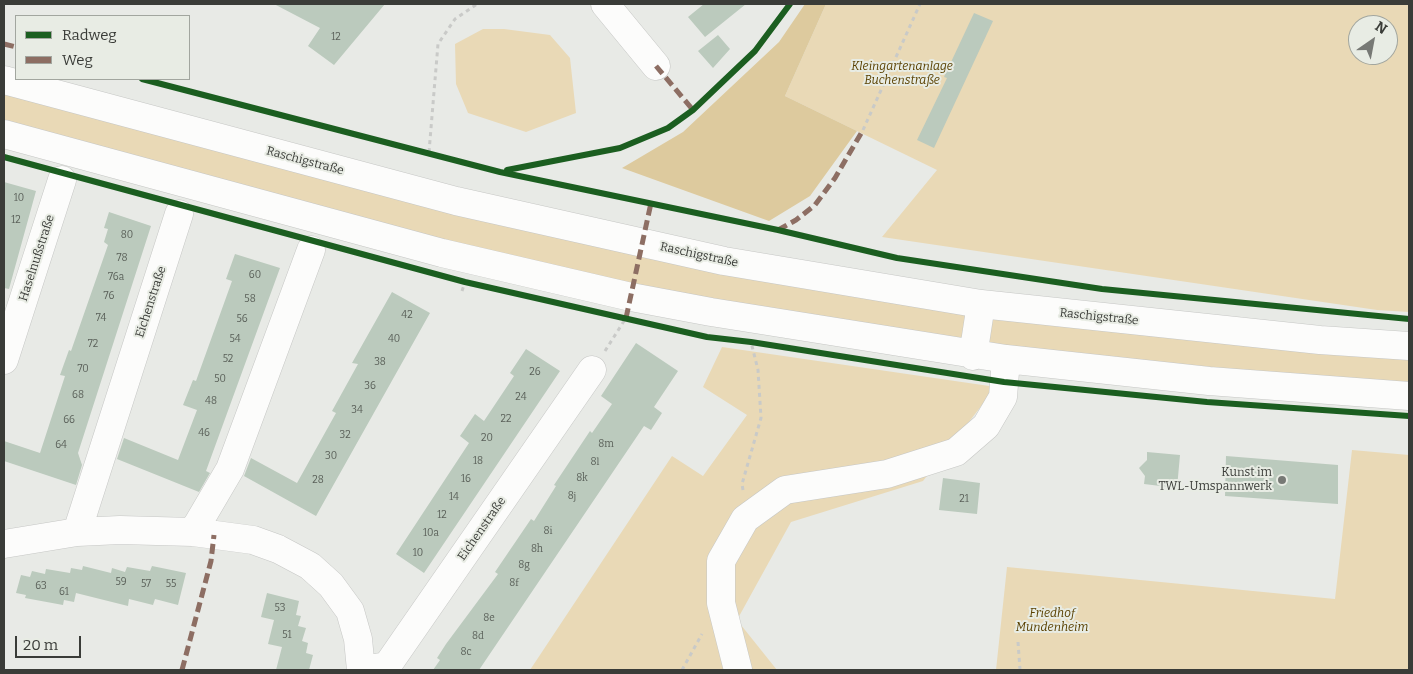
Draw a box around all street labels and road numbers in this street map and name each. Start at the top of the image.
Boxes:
street label: Raschigstraße [265,144,345,178]
street label: Haselnußstraße [16,213,58,303]
street label: Raschigstraße [659,240,739,270]
street label: Eichenstraße [133,264,169,340]
street label: Raschigstraße [1059,306,1139,328]
street label: Eichenstraße [455,494,509,564]

